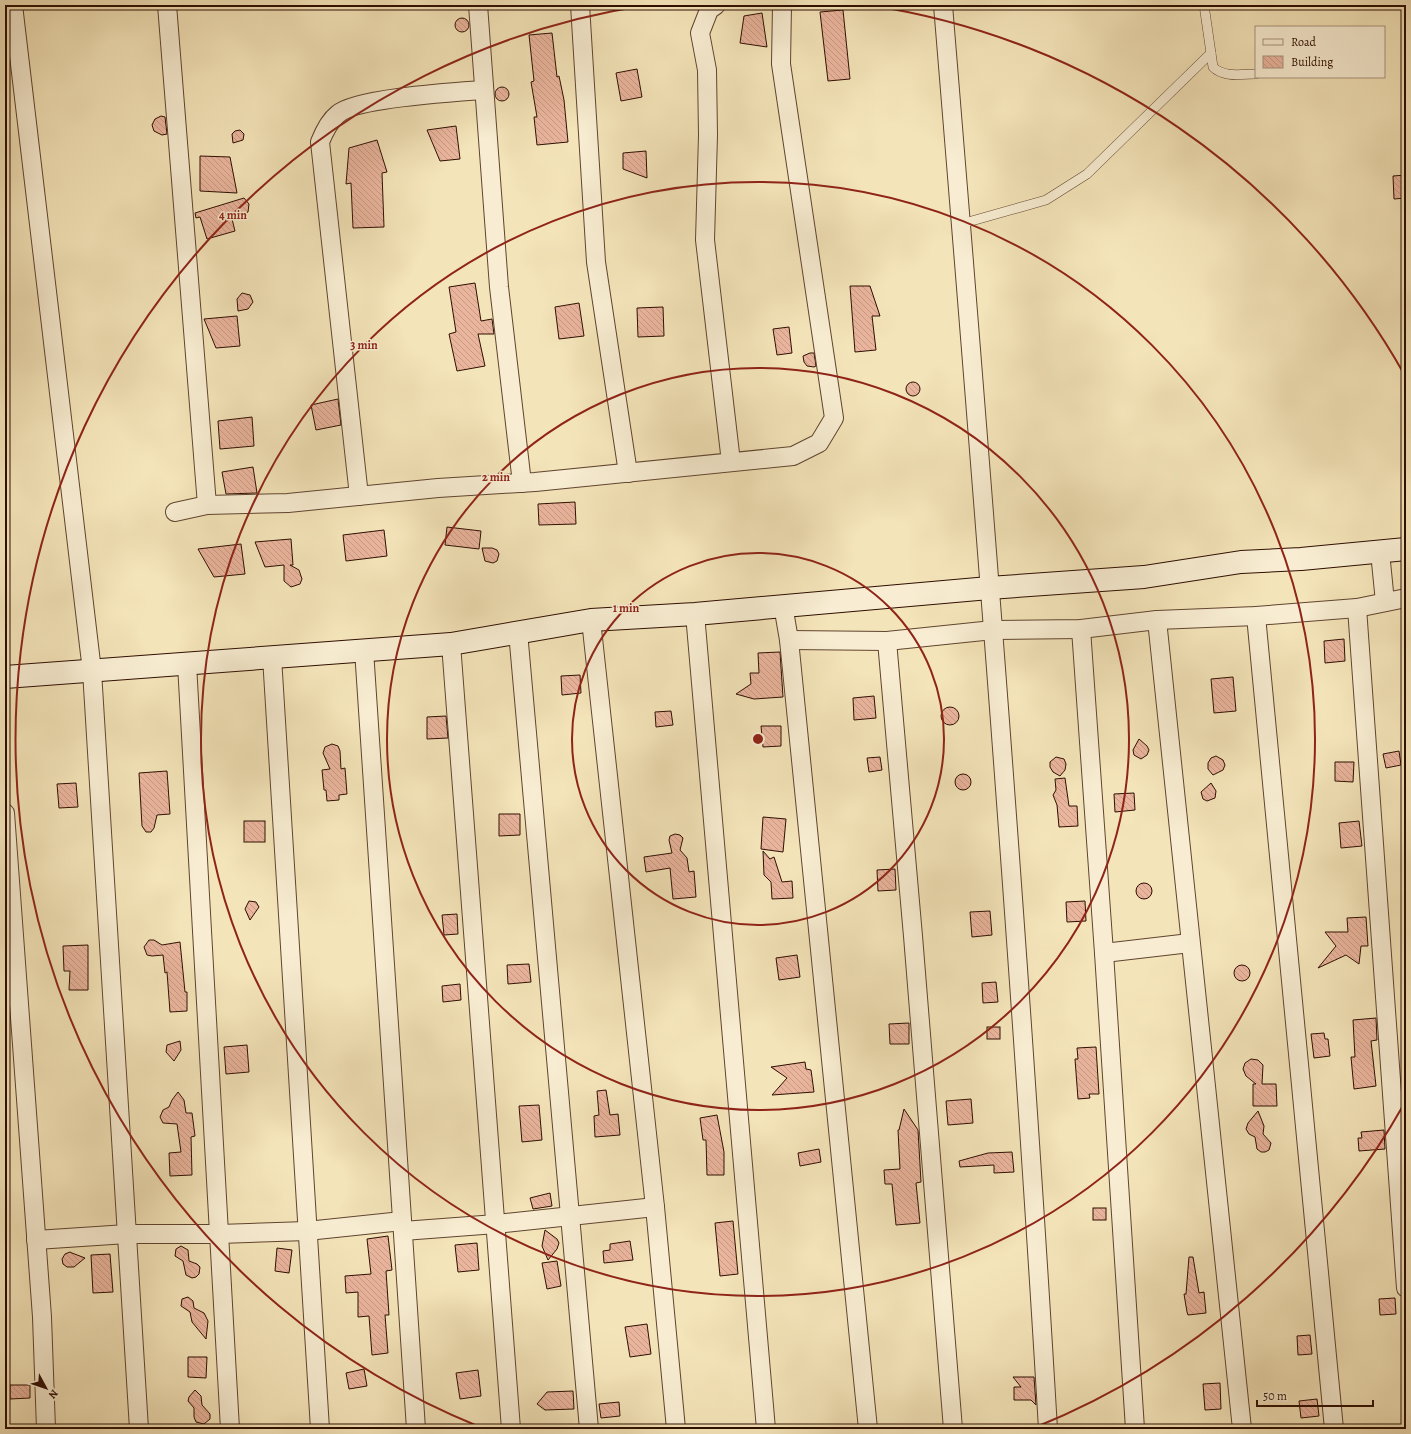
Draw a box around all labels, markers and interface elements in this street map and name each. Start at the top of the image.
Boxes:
legend [1255,26,1385,78]
text: Road [1291,34,1317,50]
text: Building [1291,54,1333,70]
text: 4 min [219,207,247,223]
text: 3 min [350,337,378,353]
text: 2 min [482,469,510,485]
text: 1 min [613,600,640,616]
centre of rings [751,732,765,746]
north arrow [26,1368,66,1408]
scale bar [1257,1382,1373,1408]
text: N [45,1386,62,1402]
text: 50 m [1263,1388,1287,1404]

